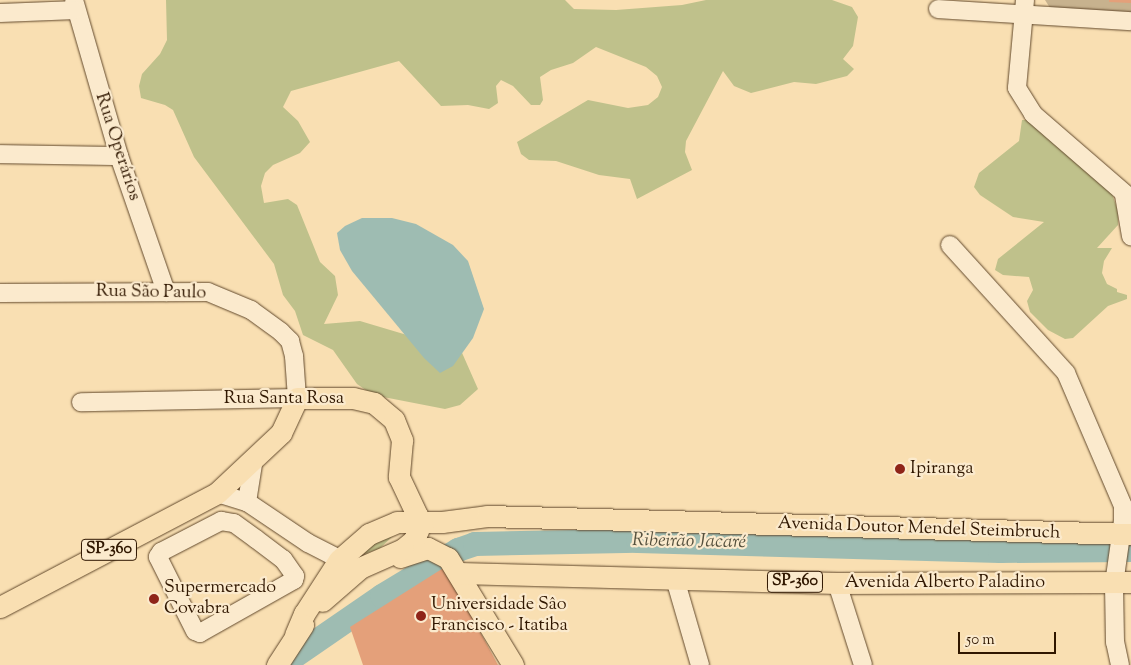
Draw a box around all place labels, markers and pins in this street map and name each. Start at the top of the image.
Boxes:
place label: Ipiranga [910,458,974,480]
marker: Ipiranga [894,463,906,475]
place label: Supermercado Covabra [164,578,276,620]
marker: Supermercado Covabra [148,593,160,605]
place label: Universidade Sâo Francisco - Itatiba [431,595,568,638]
marker: Universidade Sâo Francisco - Itatiba [415,610,427,622]

